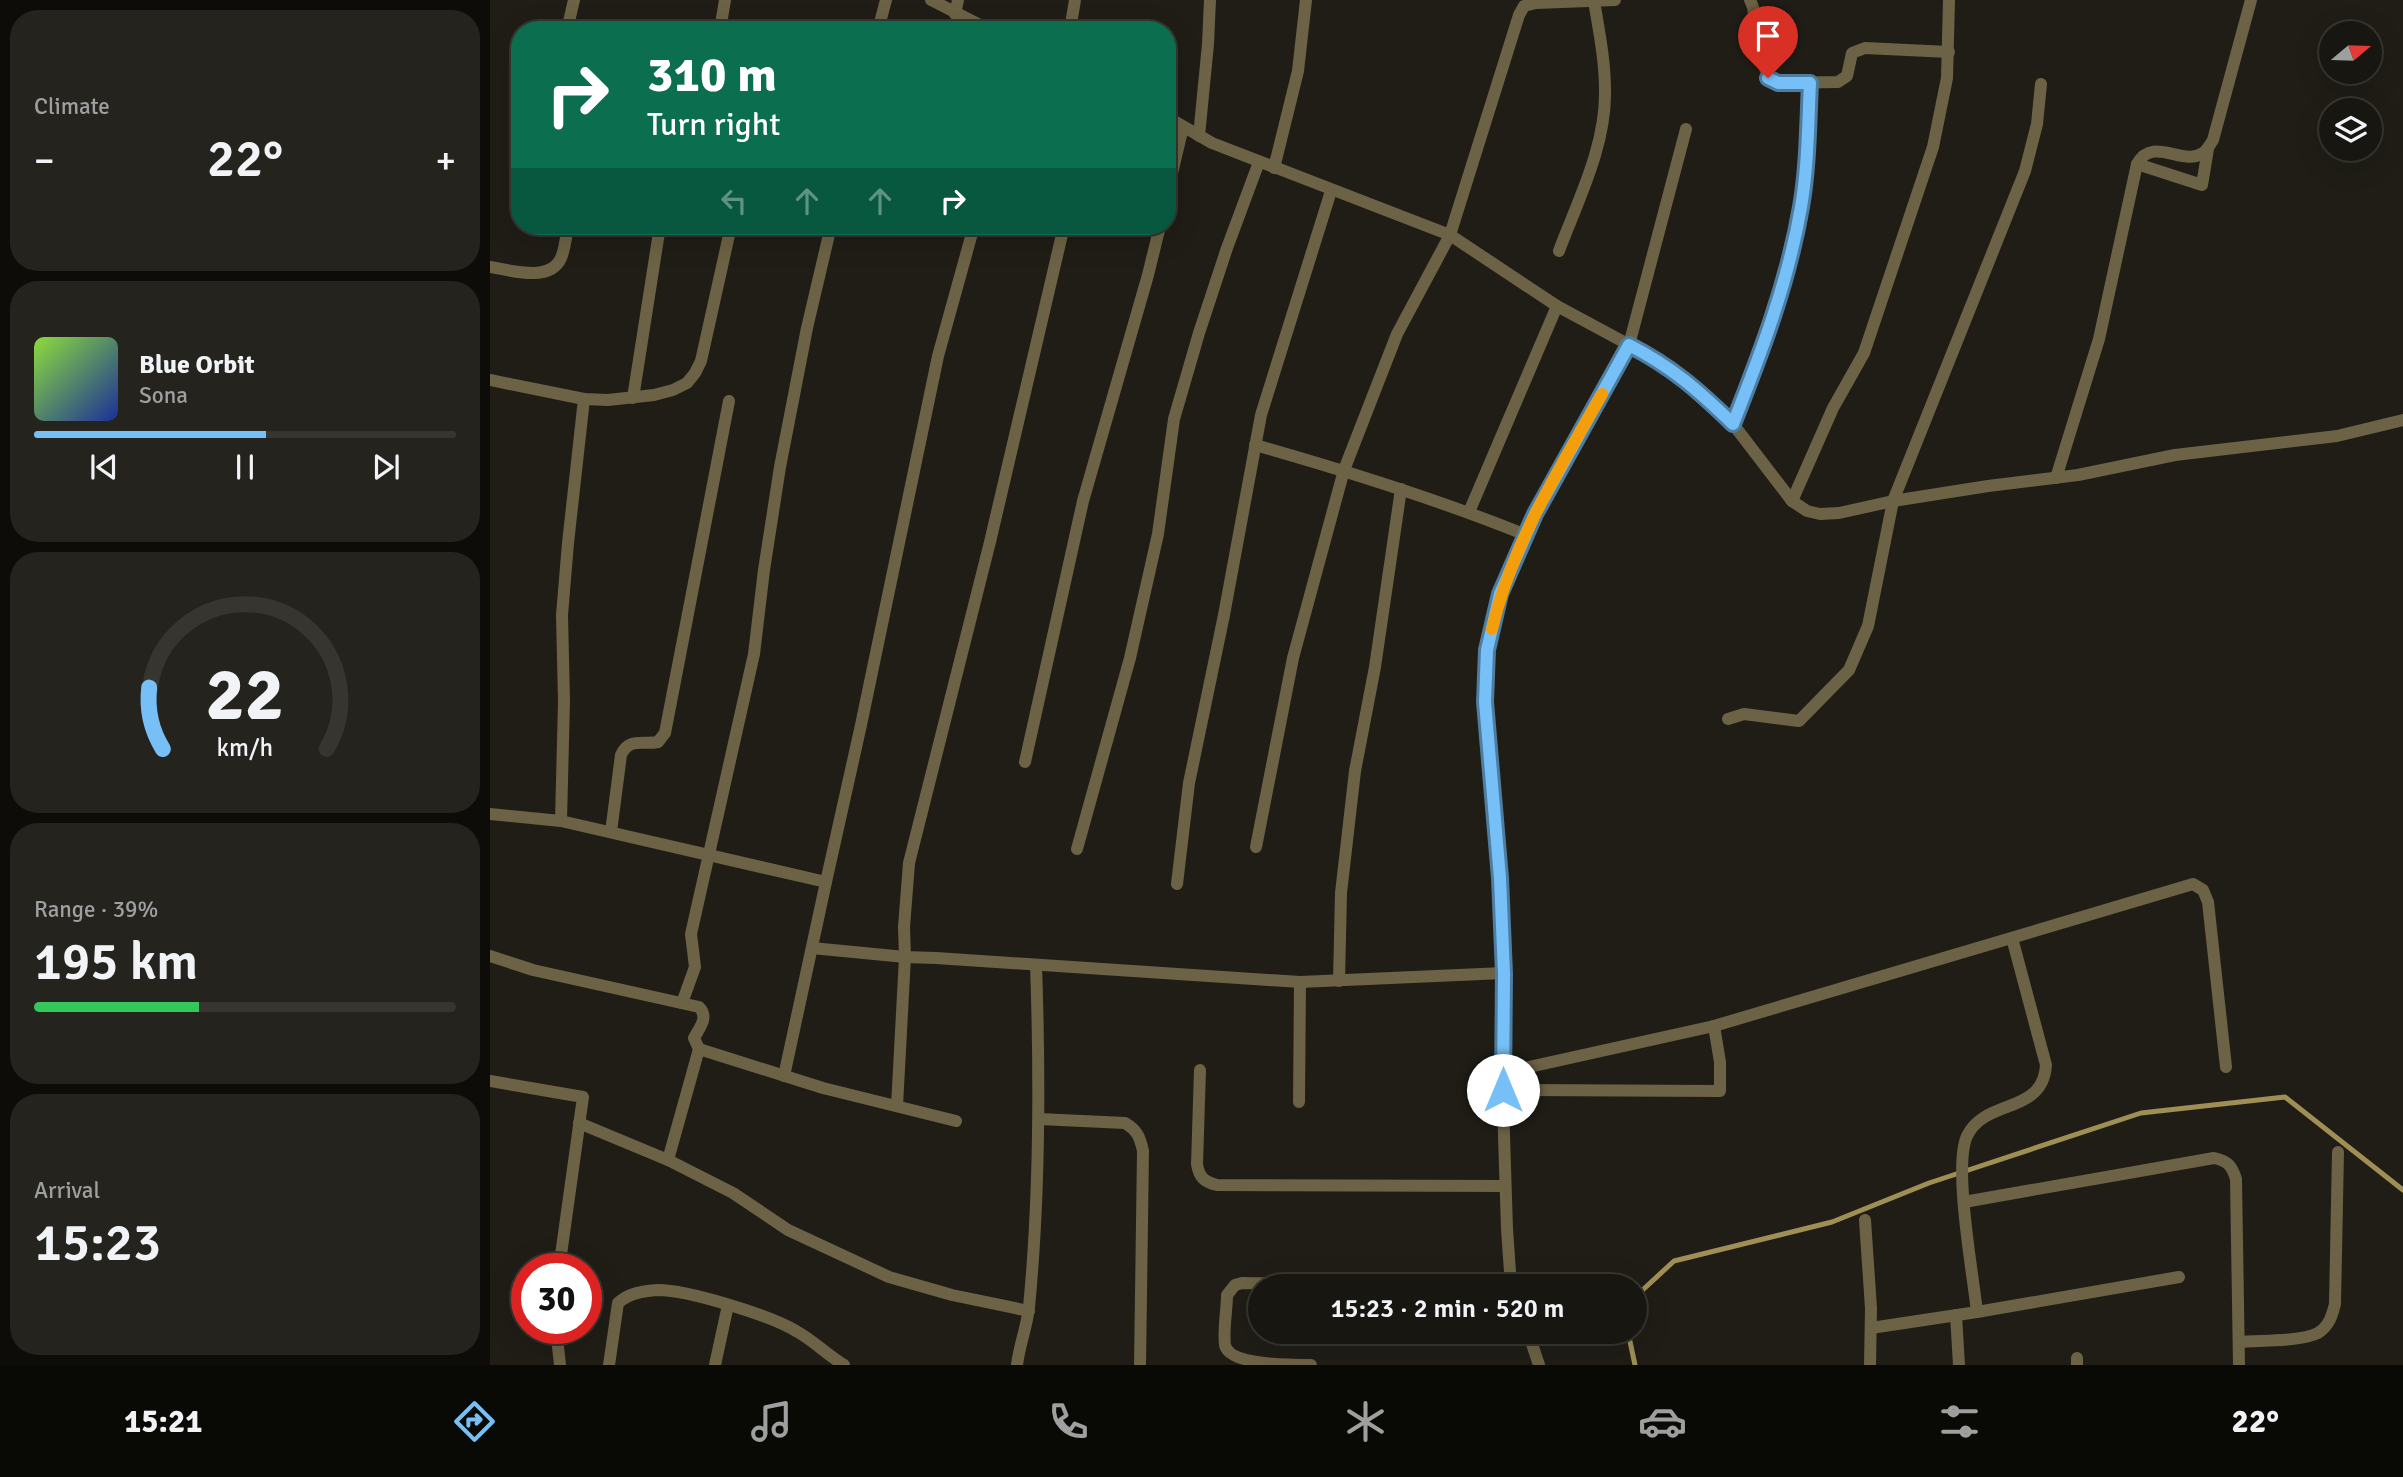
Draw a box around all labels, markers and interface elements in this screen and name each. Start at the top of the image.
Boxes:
pin [1738,6,1798,78]
icon: arrive [1749,17,1787,55]
north arrow [2319,21,2382,84]
map controls [2319,21,2382,161]
text: 310 m [647,45,777,105]
icon: right [532,49,623,140]
text: Climate [34,92,110,121]
button: layers [2319,98,2382,161]
text: Turn right [647,105,780,144]
text: 22° [207,127,283,191]
text: − [34,137,55,184]
text: + [435,137,456,184]
icon: left [715,182,753,220]
icon: ahead [788,182,826,220]
icon: ahead [861,182,899,220]
icon: right [934,182,972,220]
text: Blue Orbit [139,349,255,381]
text: Sona [139,381,188,410]
icon: previous [85,448,123,486]
icon: pause [226,448,264,486]
icon: next [367,448,405,486]
text: 22 [206,651,284,740]
text: km/h [217,731,273,762]
text: Range · 39% [34,895,158,924]
text: 195 km [34,930,198,994]
position arrow [1466,1053,1540,1127]
text: Arrival [34,1176,100,1205]
text: 15:23 [34,1211,161,1275]
speed limit sign: 30 [511,1253,602,1344]
text: 15:23 · 2 min · 520 m [1331,1293,1564,1325]
icon: directions [450,1397,499,1446]
icon: music [747,1397,796,1446]
icon: phone [1044,1397,1093,1446]
icon: climate [1341,1397,1390,1446]
icon: car [1638,1397,1687,1446]
icon: filters [1935,1397,1984,1446]
text: 15:21 [124,1402,202,1441]
text: 22° [2232,1402,2279,1441]

